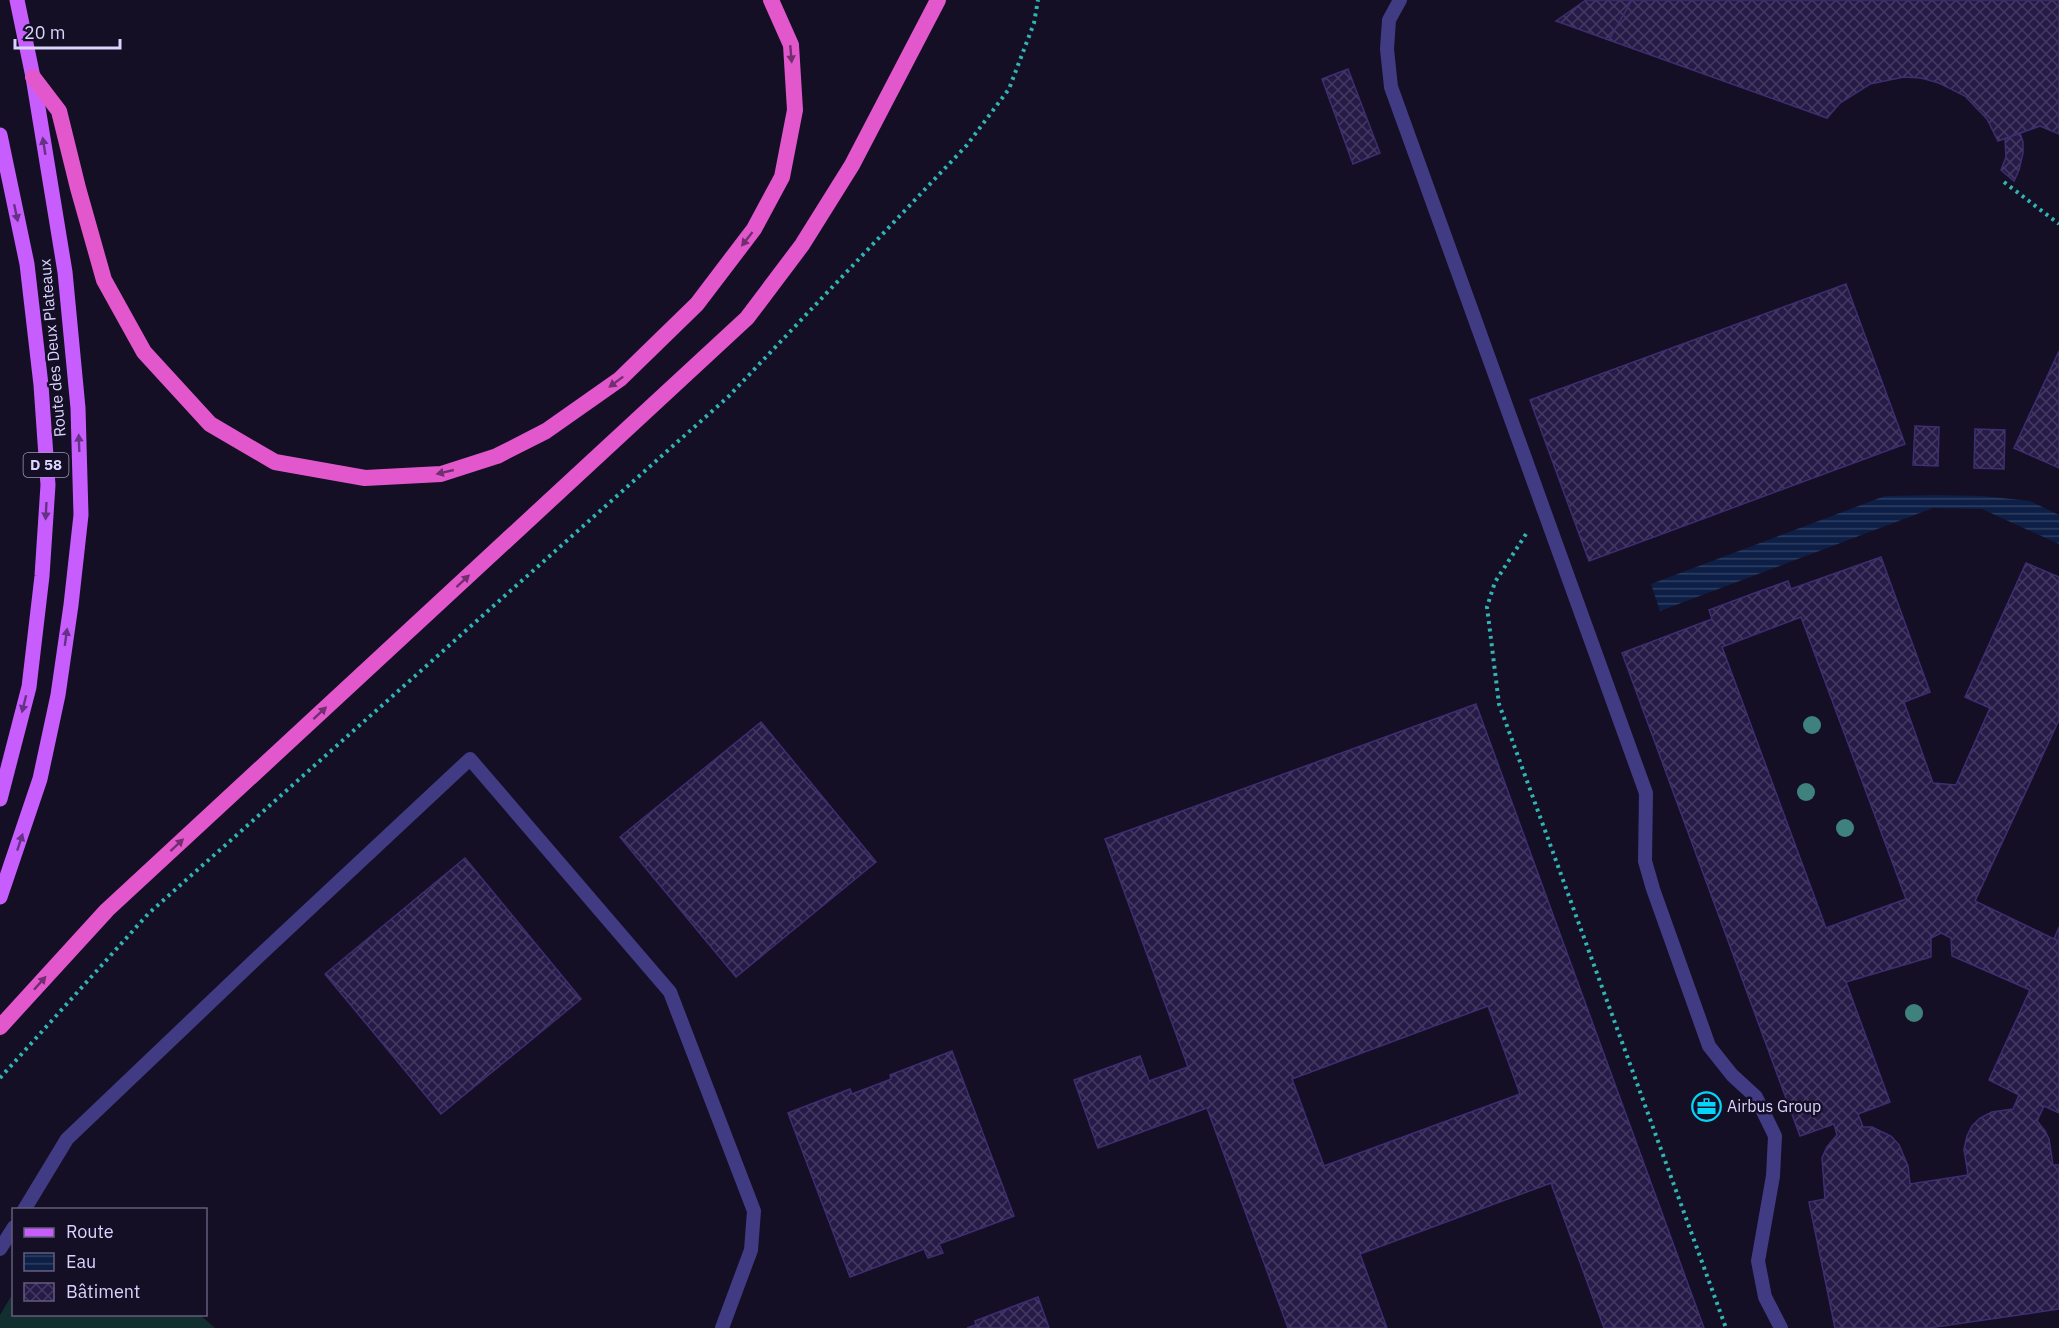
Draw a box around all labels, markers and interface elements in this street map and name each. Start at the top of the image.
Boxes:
scale bar [15,12,120,50]
text: 20 m [24,21,66,44]
one-way arrow [786,45,796,64]
one-way arrow [40,136,49,155]
one-way arrow [12,203,22,222]
one-way arrow [741,230,753,246]
street label: Route des Deux Plateaux [34,258,70,438]
one-way arrow [608,375,623,387]
one-way arrow [74,434,83,453]
road number: D 58 [24,453,68,477]
one-way arrow [436,467,454,477]
one-way arrow [41,501,51,520]
one-way arrow [456,574,470,588]
one-way arrow [62,628,71,647]
one-way arrow [19,695,29,713]
one-way arrow [312,707,327,720]
one-way arrow [15,833,25,851]
one-way arrow [169,839,184,852]
one-way arrow [32,977,46,991]
office icon: Airbus Group [1690,1090,1722,1122]
place label: Airbus Group [1727,1096,1821,1116]
legend [12,1208,207,1316]
text: Route [66,1220,114,1243]
text: Eau [66,1250,96,1273]
text: Bâtiment [66,1280,140,1303]

